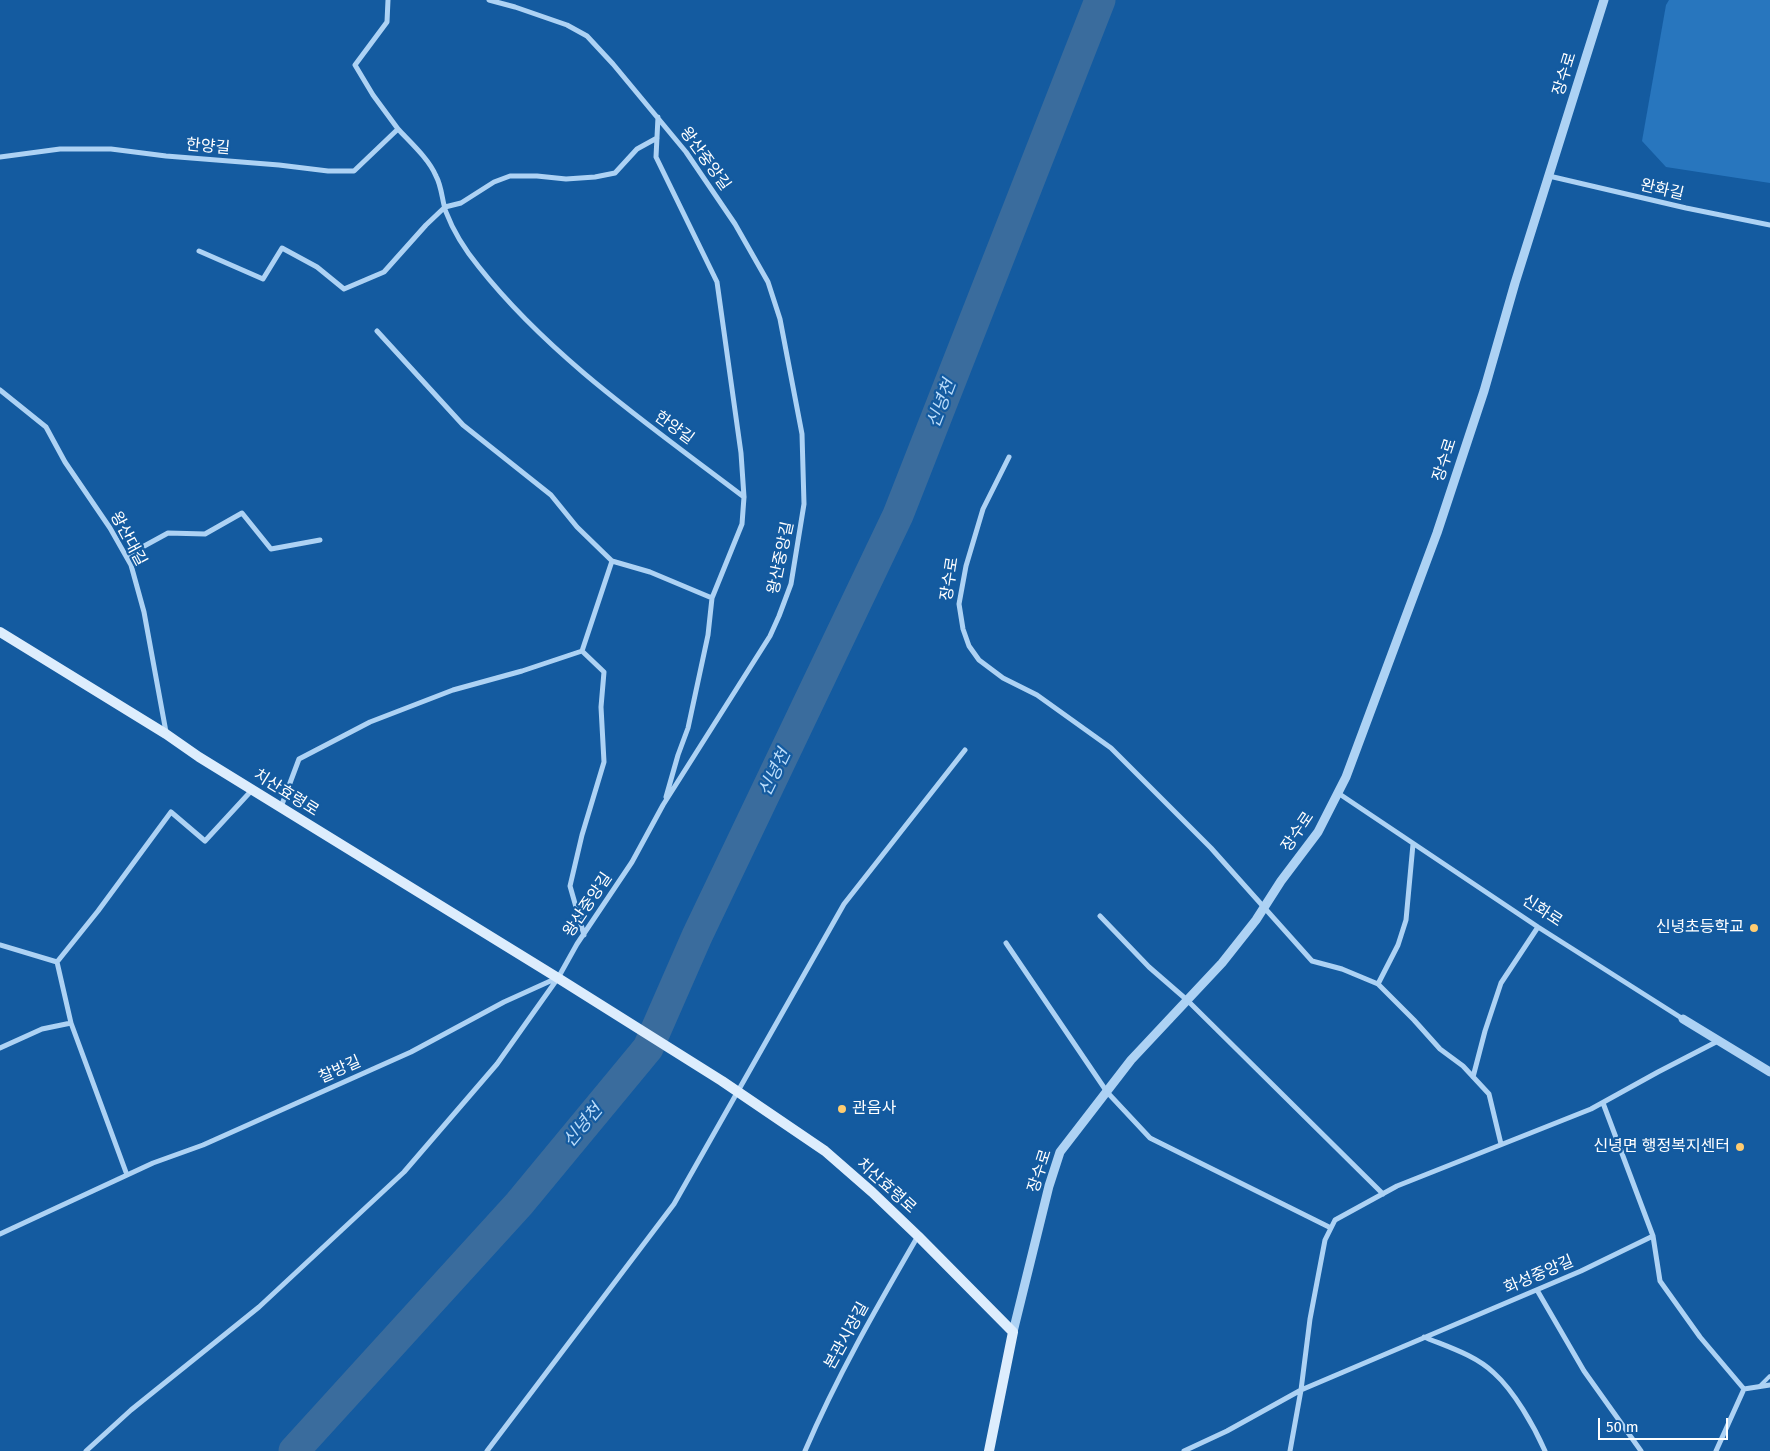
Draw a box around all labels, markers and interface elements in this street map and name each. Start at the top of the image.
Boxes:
street label: 장수로 [1549,50,1581,98]
street label: 왕산중앙길 [676,124,734,194]
street label: 한양길 [185,136,231,158]
street label: 완화길 [1638,176,1686,204]
water label: 신녕천 [923,377,961,431]
street label: 한양길 [650,407,698,449]
street label: 장수로 [1429,436,1461,484]
street label: 왕산대길 [106,508,150,570]
street label: 왕산중앙길 [764,520,798,596]
street label: 장수로 [937,556,963,602]
water label: 신녕천 [754,746,796,800]
street label: 치산효령로 [250,765,322,821]
street label: 장수로 [1278,808,1318,856]
street label: 왕산중앙길 [559,869,617,941]
street label: 신화로 [1518,891,1566,931]
place label: 신녕초등학교 [1656,918,1744,938]
marker: 신녕초등학교 [1748,922,1760,934]
street label: 찰방길 [316,1052,364,1088]
place label: 관음사 [852,1099,896,1119]
water label: 신녕천 [559,1100,607,1152]
marker: 관음사 [836,1103,848,1115]
place label: 신녕면 행정복지센터 [1593,1137,1730,1157]
marker: 신녕면 행정복지센터 [1734,1141,1746,1153]
street label: 장수로 [1024,1147,1056,1195]
street label: 치산효령로 [852,1154,920,1218]
street label: 화성중앙길 [1501,1252,1577,1298]
street label: 본관시장길 [821,1299,873,1373]
scale bar [1600,1408,1730,1440]
text: 50 m [1606,1418,1639,1436]

